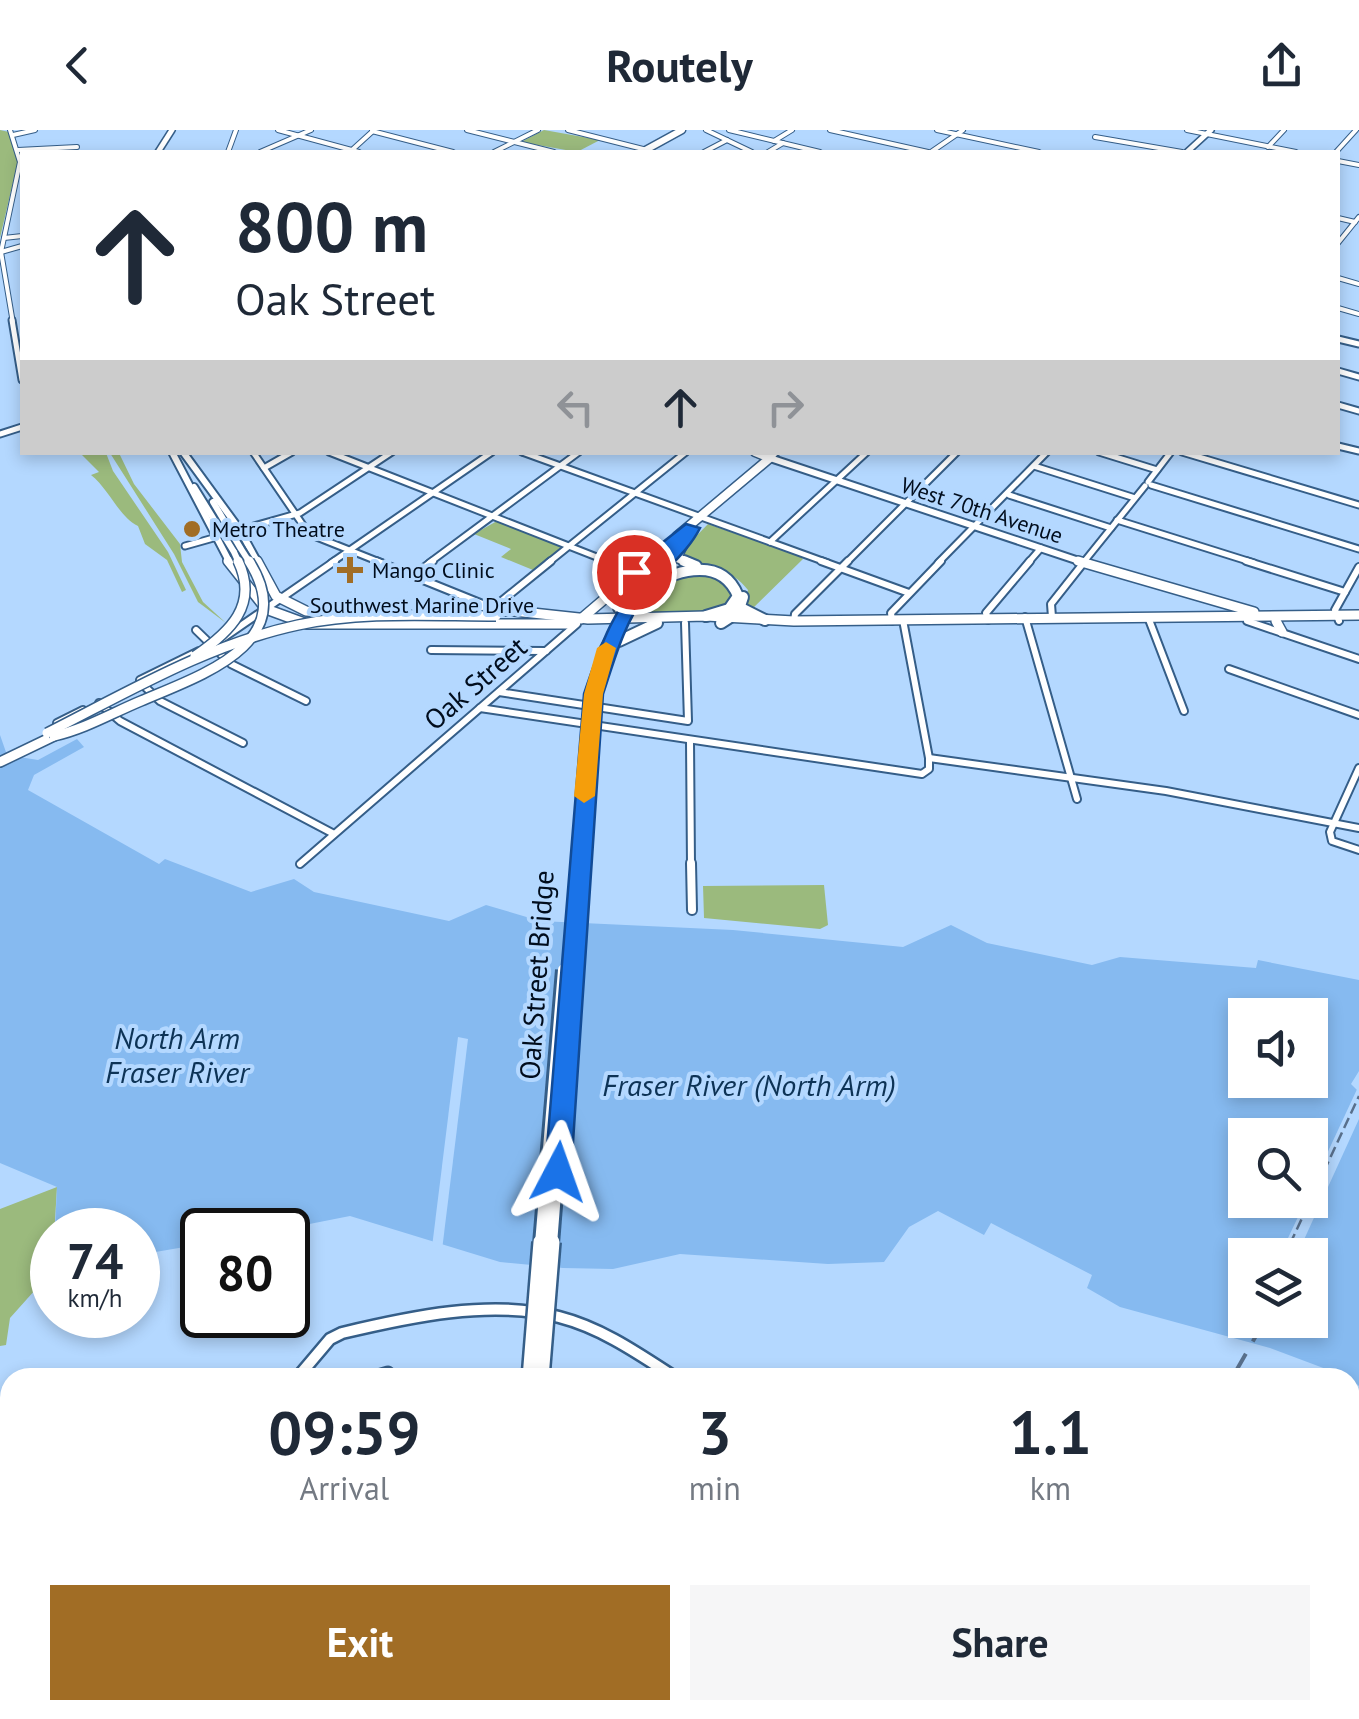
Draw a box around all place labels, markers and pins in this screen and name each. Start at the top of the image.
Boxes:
place label: Metro Theatre [212,515,345,543]
marker: Metro Theatre [181,518,203,540]
pin [592,530,677,615]
place label: Mango Clinic [372,556,495,584]
marker: Mango Clinic [337,557,363,583]

